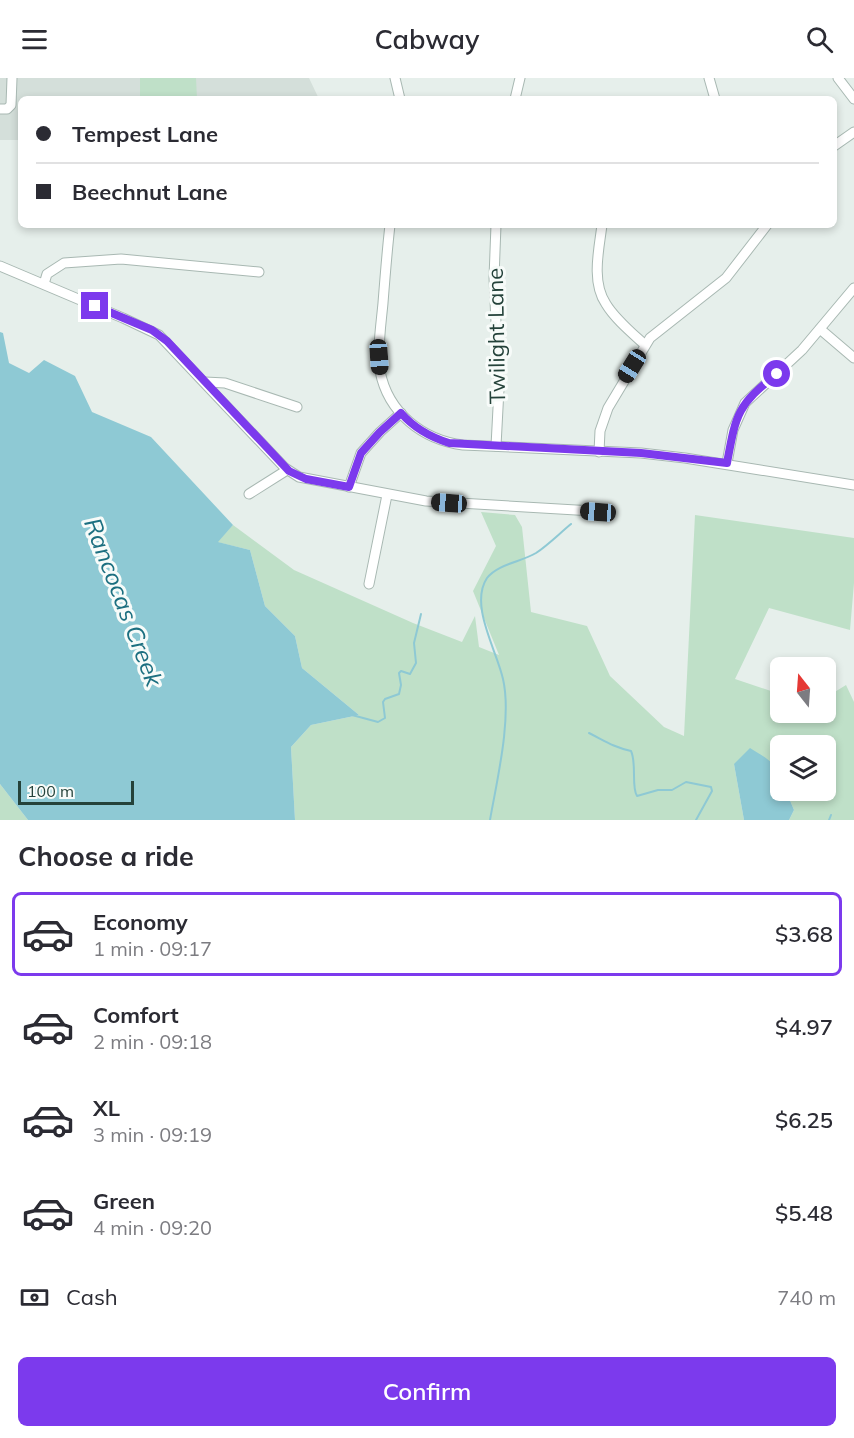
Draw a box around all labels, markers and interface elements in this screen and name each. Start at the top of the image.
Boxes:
text: Cabway [375,22,479,56]
icon: menu [18,23,51,56]
icon: search [803,23,836,56]
text: Tempest Lane [72,120,218,148]
text: Beechnut Lane [72,178,228,206]
street label: Twilight Lane [481,268,511,404]
route end [81,292,108,319]
car [369,338,389,376]
car [615,346,649,386]
route start [763,360,790,387]
car [430,493,468,513]
car [579,502,617,522]
water label: Rancocas Creek [78,513,170,691]
north arrow [770,657,836,723]
map controls [770,657,836,801]
button: layers [770,735,836,801]
scale bar [18,778,134,806]
text: 100 m [27,781,74,801]
text: Choose a ride [18,839,194,873]
icon: car [21,907,75,961]
text: Economy [93,908,188,936]
text: $3.68 [775,920,833,948]
text: 1 min · 09:17 [93,936,212,961]
icon: car [21,1000,75,1054]
text: Comfort [93,1001,179,1029]
text: $4.97 [775,1013,833,1041]
text: 2 min · 09:18 [93,1029,212,1054]
icon: car [21,1093,75,1147]
text: XL [93,1094,120,1122]
text: $6.25 [775,1106,833,1134]
text: 3 min · 09:19 [93,1122,212,1147]
icon: car [21,1186,75,1240]
text: Green [93,1187,155,1215]
text: $5.48 [775,1199,833,1227]
text: 4 min · 09:20 [93,1215,212,1240]
icon: cash [18,1281,51,1314]
text: Cash [66,1283,118,1311]
text: 740 m [777,1285,836,1310]
button: Confirm [18,1357,836,1426]

